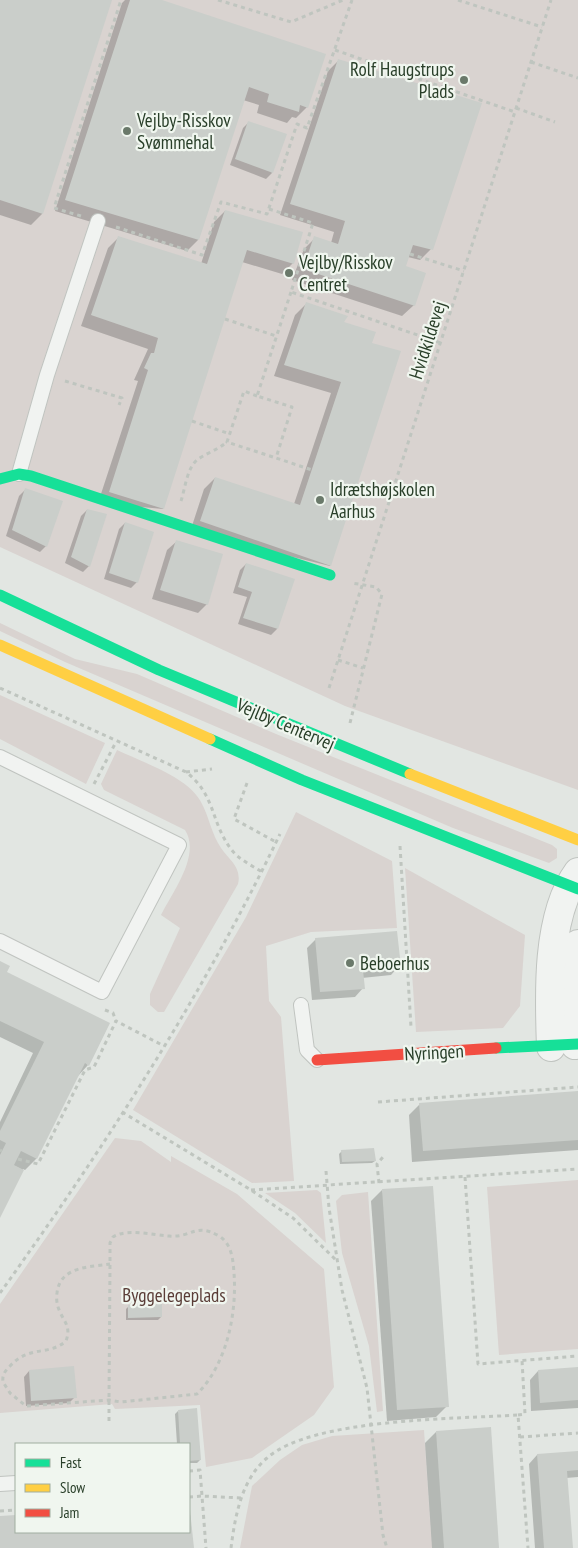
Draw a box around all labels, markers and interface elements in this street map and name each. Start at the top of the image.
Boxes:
place label: Rolf Haugstrups Plads [350,57,454,103]
marker: Rolf Haugstrups Plads [458,74,470,86]
place label: Vejlby-Risskov Svømmehal [136,108,231,154]
marker: Vejlby-Risskov Svømmehal [121,125,133,137]
place label: Vejlby/Risskov Centret [298,250,393,296]
marker: Vejlby/Risskov Centret [283,267,295,279]
street label: Hvidkildevej [403,298,451,382]
place label: Idrætshøjskolen Aarhus [330,477,435,523]
marker: Idrætshøjskolen Aarhus [314,494,326,506]
street label: Vejlby Centervej [232,692,339,756]
place label: Beboerhus [360,951,429,975]
marker: Beboerhus [344,957,356,969]
street label: Nyringen [404,1038,464,1066]
park label: Byggelegeplads [122,1283,226,1307]
legend [15,1443,190,1533]
text: Fast [60,1453,81,1472]
text: Slow [60,1478,85,1497]
text: Jam [59,1503,79,1522]

